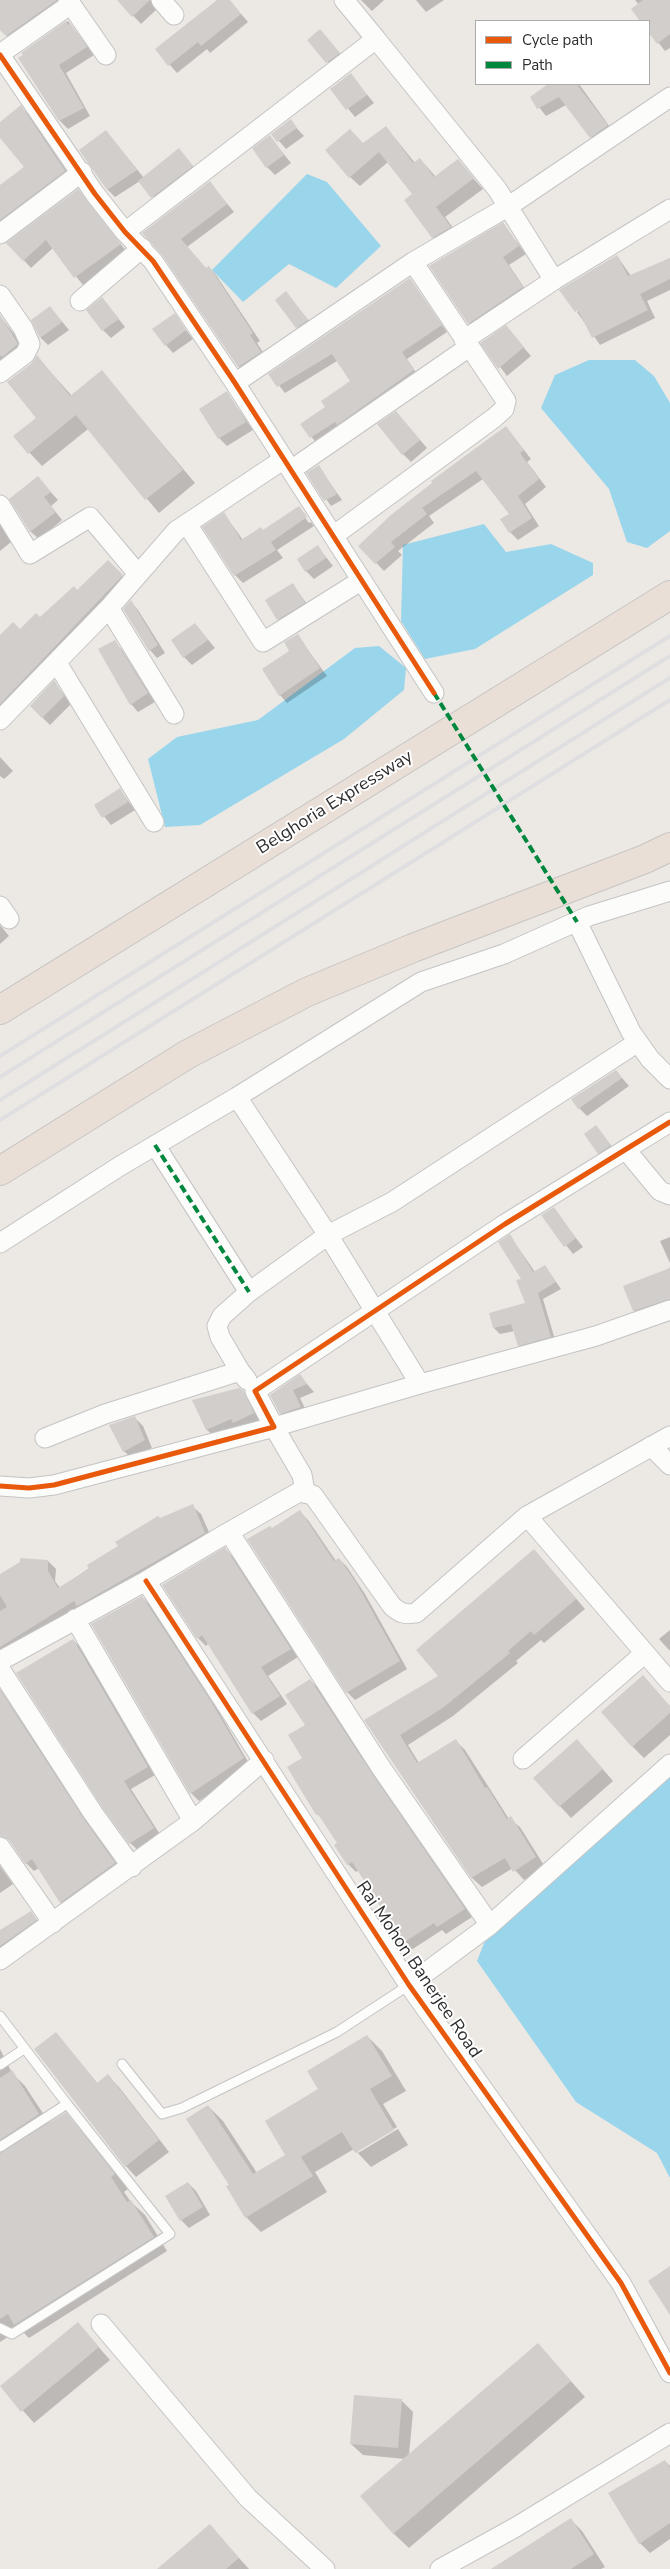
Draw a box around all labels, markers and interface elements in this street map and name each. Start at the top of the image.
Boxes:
legend [475,20,650,85]
text: Cycle path [522,30,593,50]
text: Path [522,55,553,75]
street label: Belghoria Expressway [253,746,417,860]
street label: Rai Mohon Banerjee Road [351,1877,485,2063]

